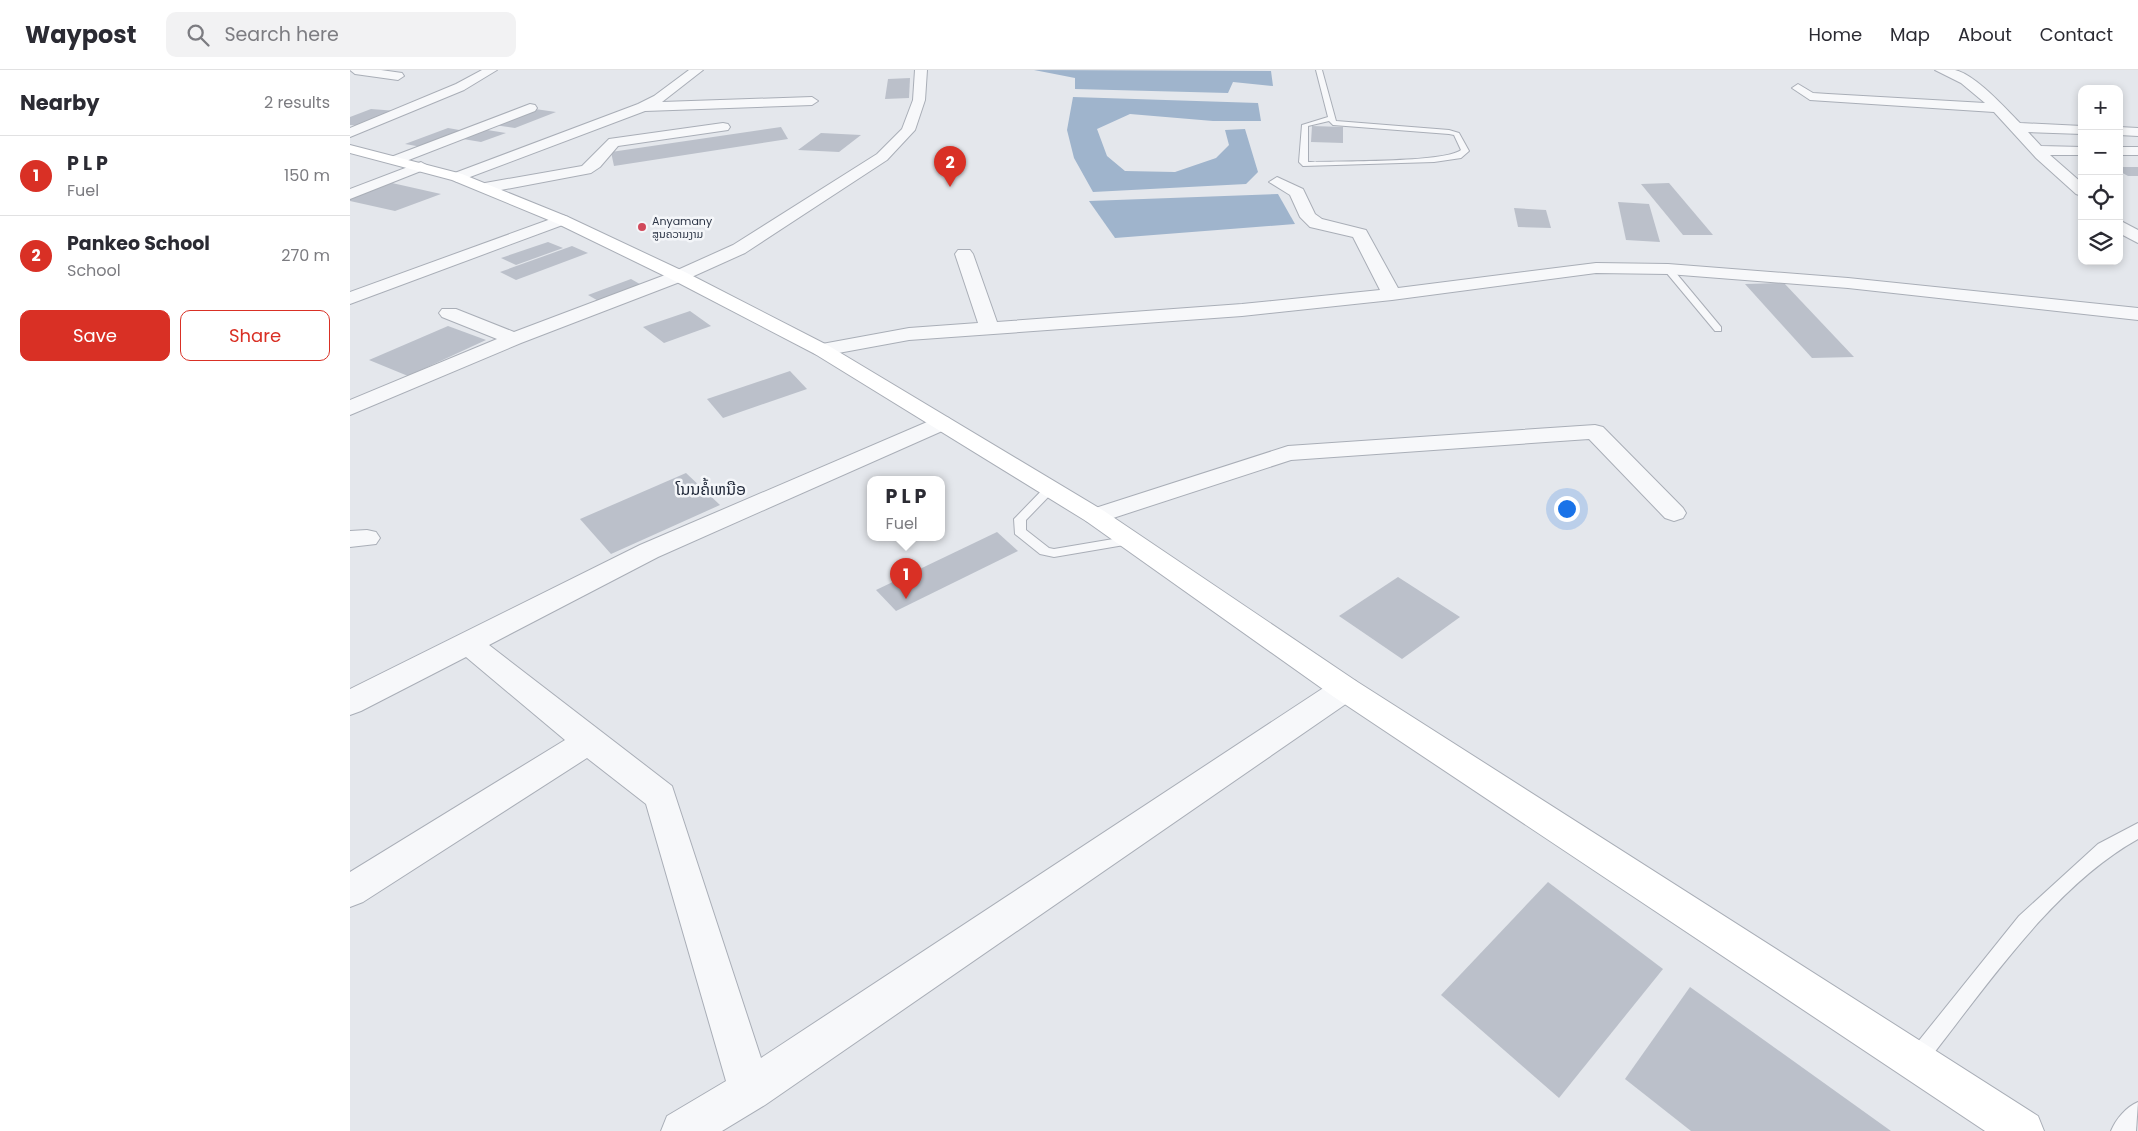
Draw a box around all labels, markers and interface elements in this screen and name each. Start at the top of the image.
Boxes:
search box [166,12,516,57]
text: Waypost [25,18,136,51]
icon: search [184,21,212,49]
text: Search here [224,21,339,48]
text: Home [1808,22,1862,47]
text: Map [1890,22,1930,47]
text: About [1958,22,2012,47]
text: Contact [2040,22,2113,47]
map controls [2078,85,2123,265]
button: + [2078,85,2123,130]
text: Nearby [20,88,100,117]
text: 2 results [264,91,330,114]
button: − [2078,130,2123,175]
pin: 2 [934,146,966,187]
text: P L P [67,150,108,177]
text: 1 [33,164,39,187]
text: 150 m [284,164,330,187]
button: locate [2078,175,2123,220]
text: Fuel [67,179,99,202]
place label: Anyamany ສູນຄວາມງາມ [652,213,713,242]
button: layers [2078,220,2123,265]
marker: Anyamany ສູນຄວາມງາມ [636,221,648,233]
text: Pankeo School [67,230,210,257]
text: 2 [31,244,41,267]
text: 270 m [281,244,330,267]
text: School [67,259,121,282]
button: Save [20,310,170,361]
button: Share [180,310,330,361]
popup [867,476,945,541]
district label: ໂນນຄໍ້ເຫນືອ [675,477,746,501]
text: P L P [886,483,926,510]
your location [1554,496,1580,522]
text: Fuel [886,512,918,535]
pin: 1 [890,558,922,599]

